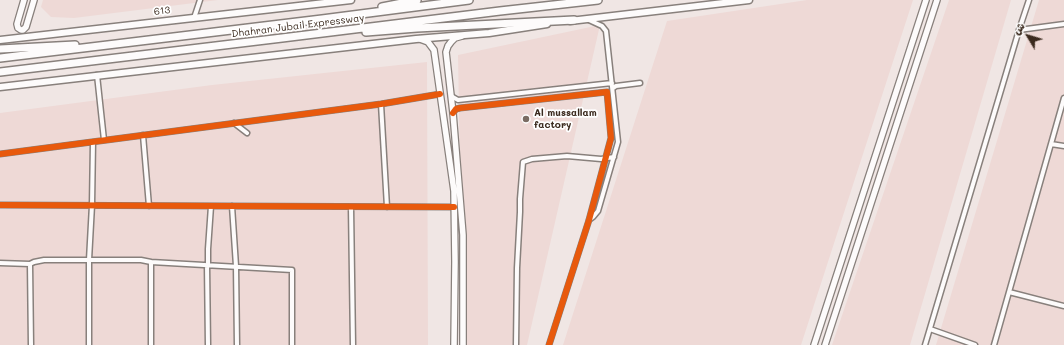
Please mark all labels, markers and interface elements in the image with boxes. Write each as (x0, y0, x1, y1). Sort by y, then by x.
street label: 613 (153, 4, 171, 18)
street label: Dhahran Jubail Expressway (231, 12, 365, 40)
north arrow (1008, 16, 1048, 56)
text: ش (1009, 19, 1028, 38)
place label: Al mussallam factory (534, 107, 597, 130)
marker: Al mussallam factory (521, 114, 531, 124)

